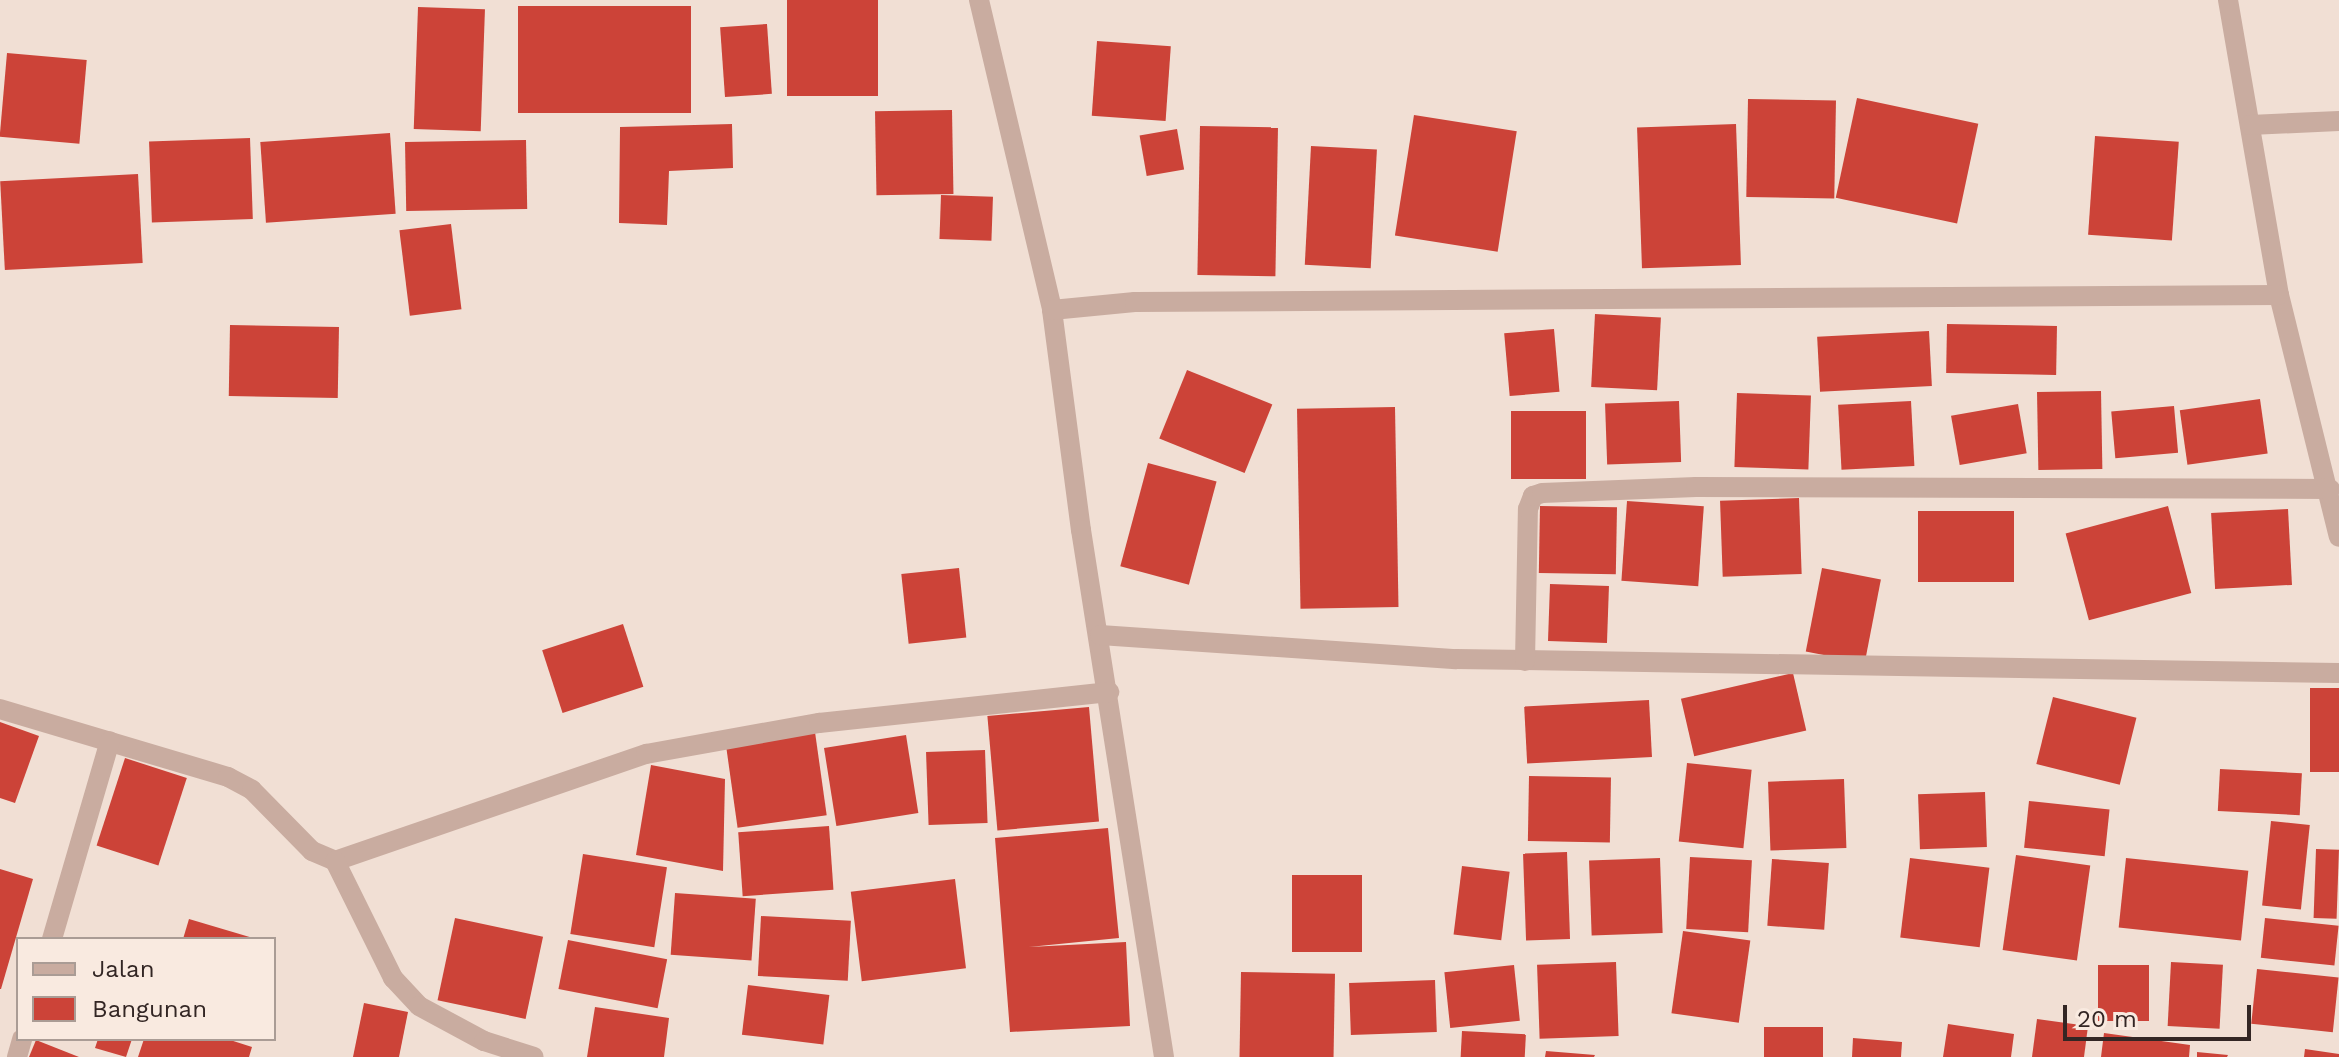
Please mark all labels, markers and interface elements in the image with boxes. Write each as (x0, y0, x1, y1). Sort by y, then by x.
legend (16, 937, 276, 1041)
text: Jalan (92, 955, 155, 983)
scale bar (2067, 989, 2255, 1039)
text: Bangunan (92, 995, 207, 1023)
text: 20 m (2077, 1005, 2137, 1033)

